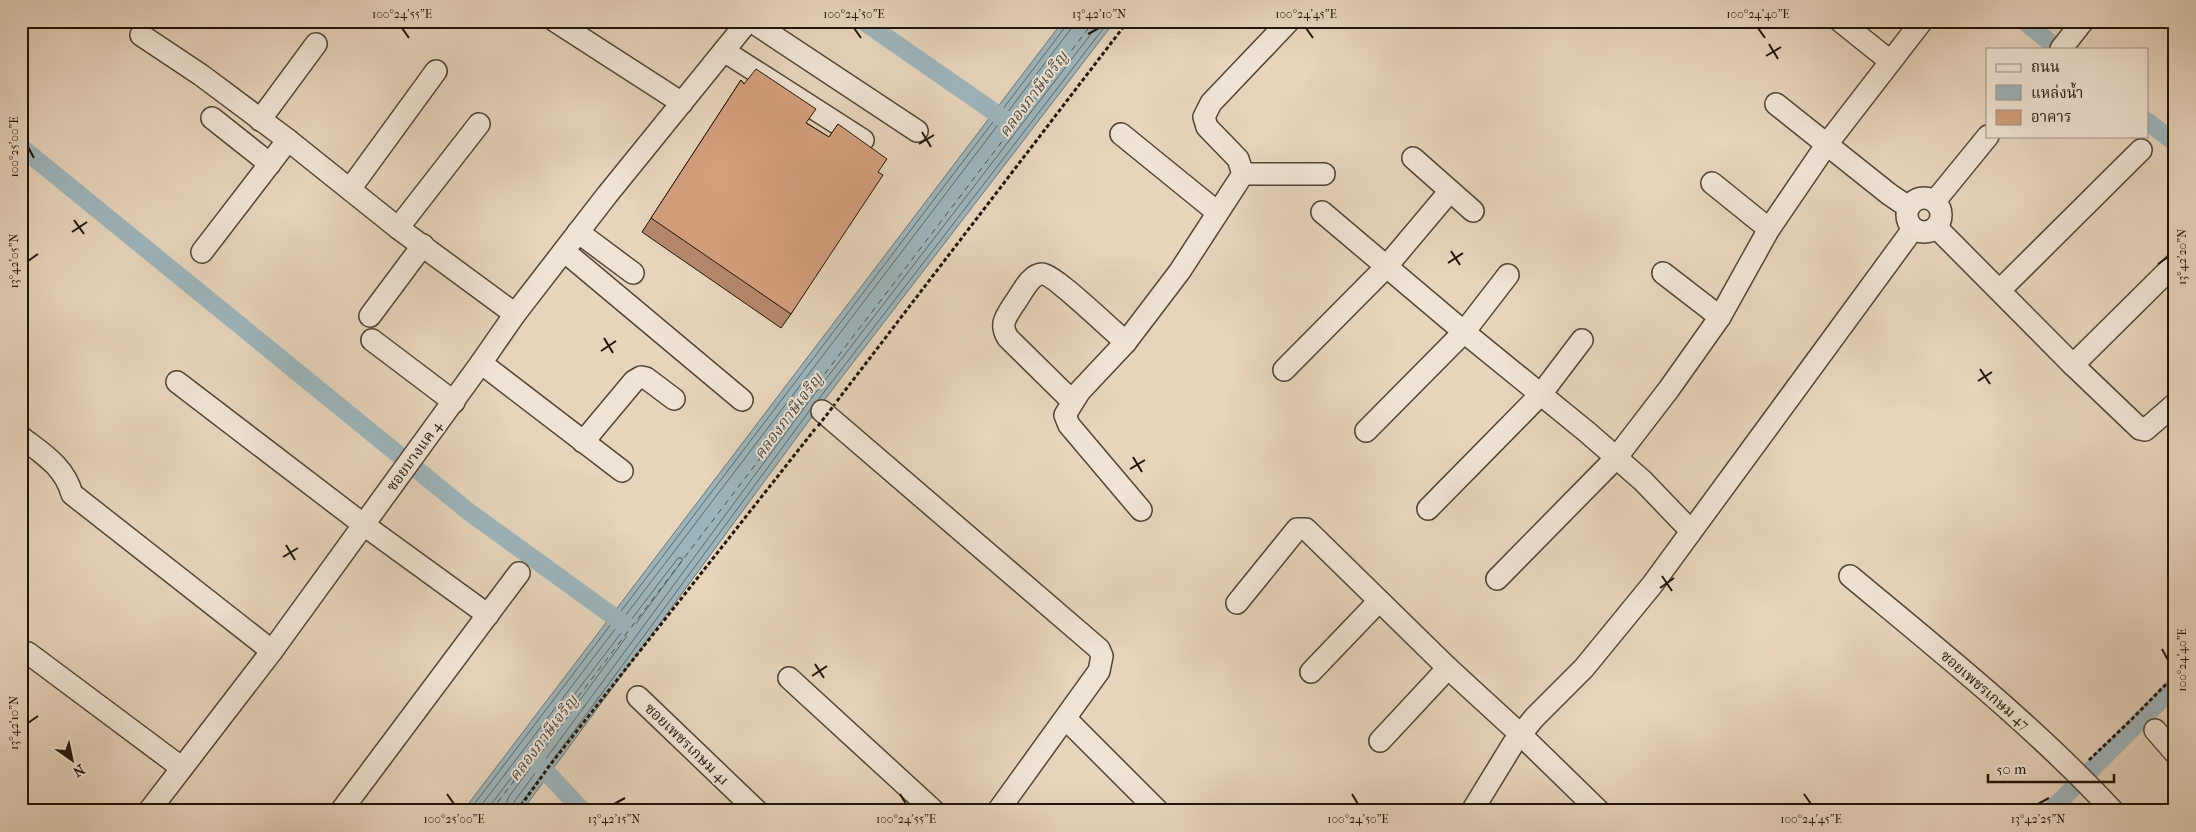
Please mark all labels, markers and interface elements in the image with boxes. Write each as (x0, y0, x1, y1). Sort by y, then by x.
text: 100°24'55"E (372, 7, 432, 21)
text: 100°24'50"E (823, 7, 885, 21)
text: 13°42'10"N (1072, 7, 1126, 21)
text: 100°24'45"E (1275, 7, 1337, 21)
text: 100°24'40"E (1726, 7, 1790, 21)
water label: คลองภาษีเจริญ (994, 46, 1072, 141)
legend (1986, 48, 2148, 138)
text: ถนน (2031, 58, 2060, 76)
text: แหล่งน้ำ (2031, 82, 2083, 102)
text: อาคาร (2031, 108, 2071, 126)
text: 100°25'00"E (7, 117, 21, 178)
text: 13°42'20"N (2175, 229, 2189, 285)
text: 13°42'05"N (7, 234, 21, 288)
water label: คลองภาษีเจริญ (749, 368, 827, 463)
street label: ซอยบางแค 4 (383, 416, 446, 495)
text: 100°24'40"E (2175, 628, 2189, 692)
street label: ซอยเพชรเกษม 47 (1937, 646, 2033, 734)
water label: คลองภาษีเจริญ (504, 690, 582, 785)
text: 13°42'10"N (7, 696, 21, 750)
street label: ซอยเพชรเกษม 41 (641, 699, 733, 789)
north arrow (48, 734, 98, 784)
scale bar (1988, 752, 2115, 784)
text: N (69, 760, 88, 781)
text: 50 m (1996, 760, 2027, 778)
text: 100°25'00"E (424, 812, 485, 826)
text: 13°42'15"N (588, 812, 640, 826)
text: 100°24'55"E (876, 812, 936, 826)
text: 100°24'50"E (1327, 812, 1389, 826)
text: 100°24'45"E (1780, 812, 1842, 826)
text: 13°42'25"N (2011, 812, 2065, 826)

